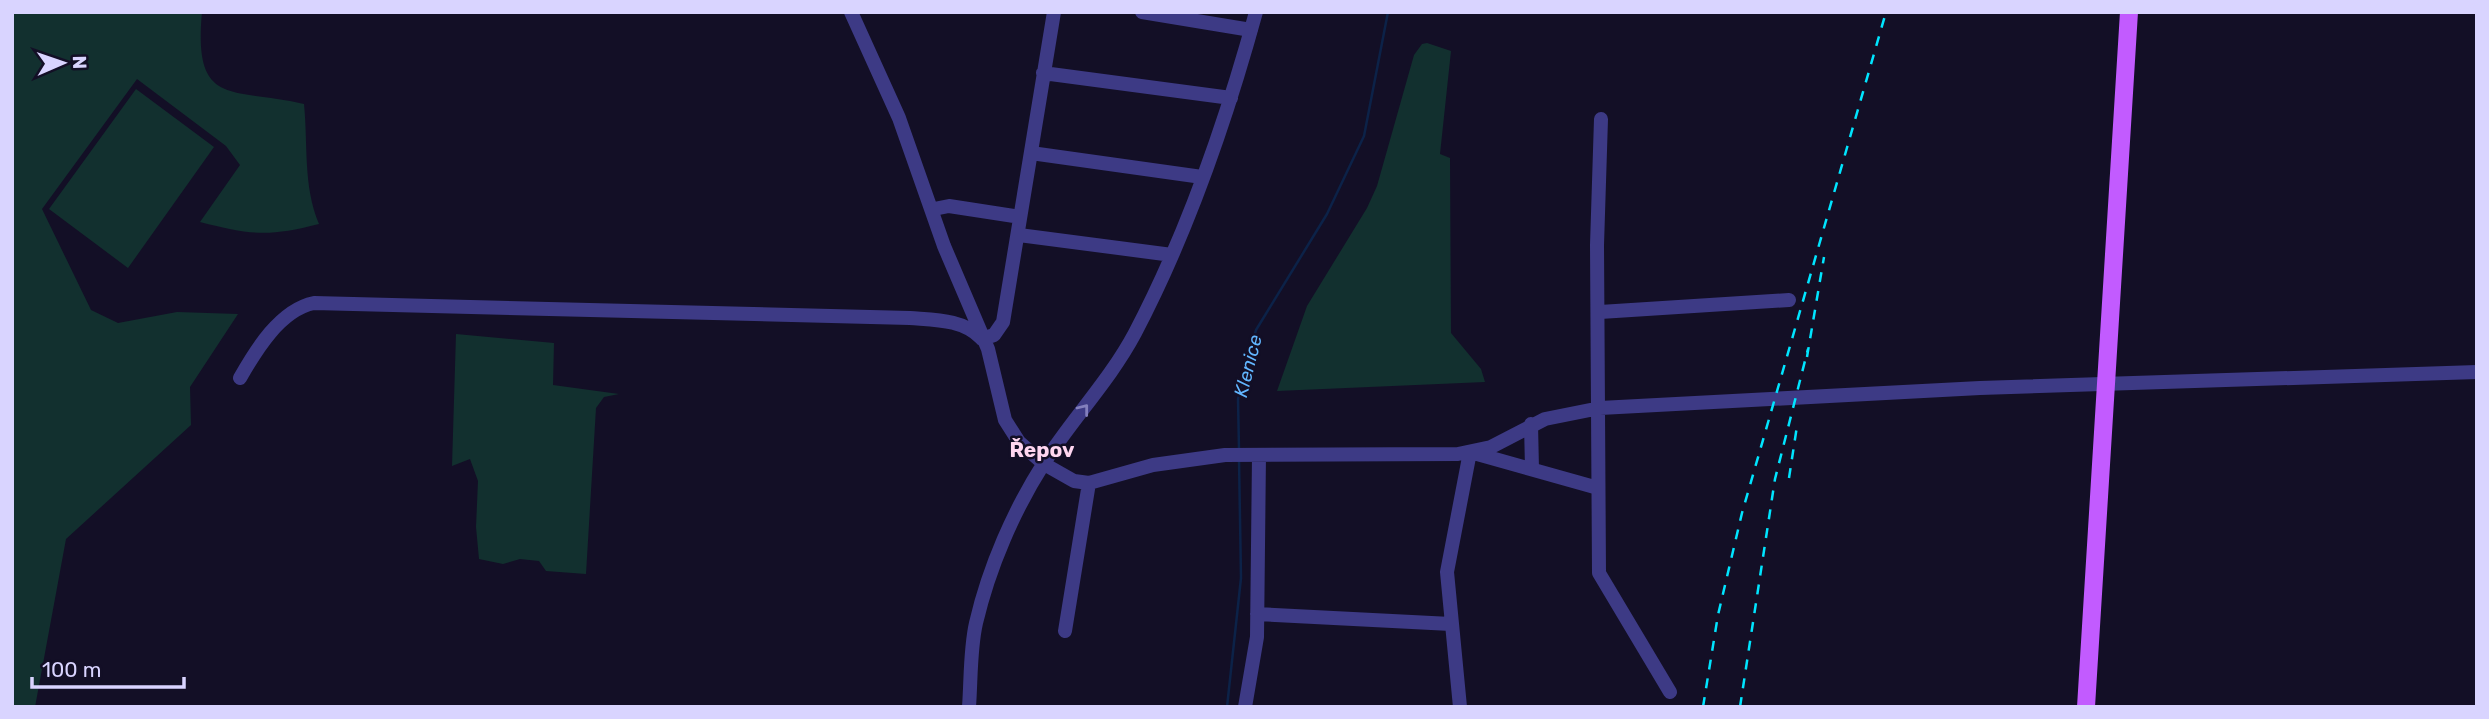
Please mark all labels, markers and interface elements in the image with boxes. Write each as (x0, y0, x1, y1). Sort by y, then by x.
north arrow (28, 28, 98, 98)
text: N (68, 55, 91, 70)
water label: Klenice (1229, 332, 1267, 400)
one-way arrow (1075, 404, 1088, 417)
district label: Řepov (1009, 437, 1075, 462)
scale bar (32, 646, 184, 690)
text: 100 m (42, 657, 101, 682)

